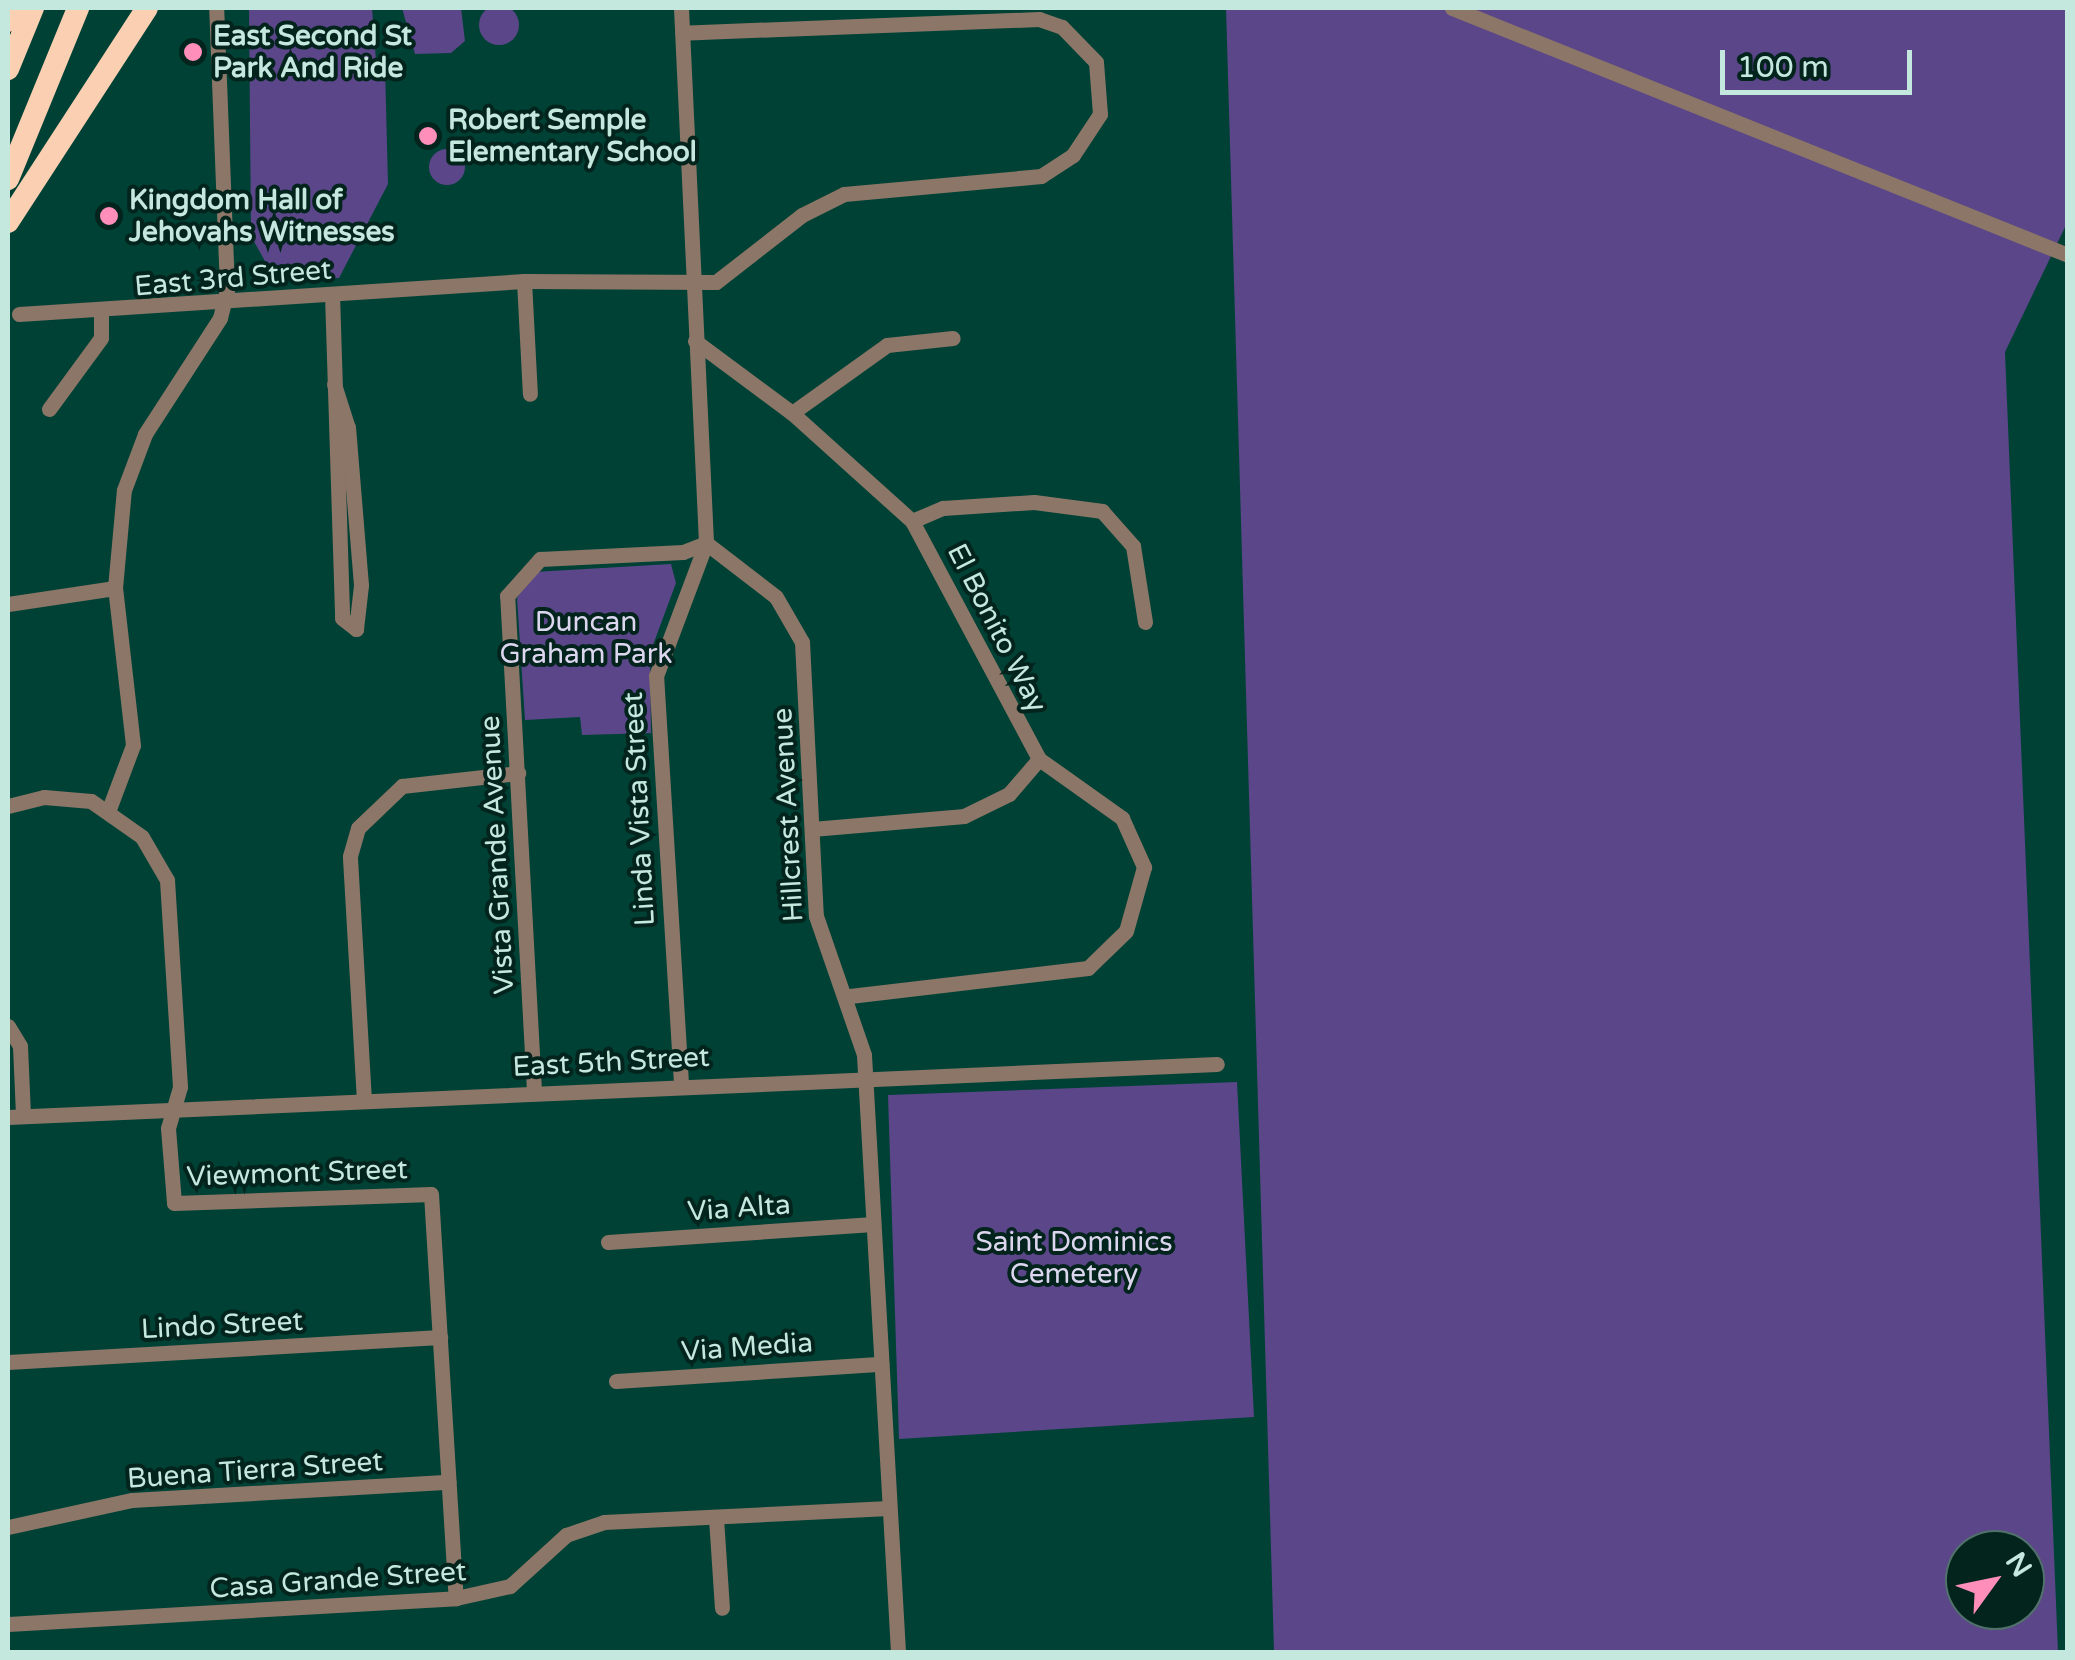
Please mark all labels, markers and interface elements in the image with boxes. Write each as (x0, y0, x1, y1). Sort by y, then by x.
place label: East Second St Park And Ride (213, 19, 412, 85)
scale bar (1725, 30, 1918, 92)
marker: East Second St Park And Ride (182, 41, 204, 63)
text: 100 m (1737, 49, 1829, 86)
place label: Robert Semple Elementary School (448, 103, 697, 169)
marker: Robert Semple Elementary School (417, 125, 439, 147)
place label: Kingdom Hall of Jehovahs Witnesses (129, 183, 395, 249)
marker: Kingdom Hall of Jehovahs Witnesses (98, 205, 120, 227)
street label: East 3rd Street (133, 253, 333, 303)
street label: El Bonito Way (940, 538, 1054, 718)
park label: Duncan Graham Park (499, 605, 673, 671)
street label: Linda Vista Street (616, 691, 662, 927)
street label: Hillcrest Avenue (766, 707, 810, 923)
street label: Vista Grande Avenue (473, 715, 521, 995)
street label: East 5th Street (512, 1040, 710, 1084)
street label: Viewmont Street (186, 1152, 408, 1194)
street label: Via Alta (686, 1188, 792, 1228)
park label: Saint Dominics Cemetery (975, 1225, 1173, 1291)
street label: Lindo Street (140, 1304, 304, 1346)
street label: Via Media (680, 1326, 814, 1368)
street label: Buena Tierra Street (126, 1444, 384, 1496)
north arrow (1945, 1530, 2045, 1630)
text: N (1998, 1546, 2039, 1583)
street label: Casa Grande Street (209, 1554, 467, 1606)

